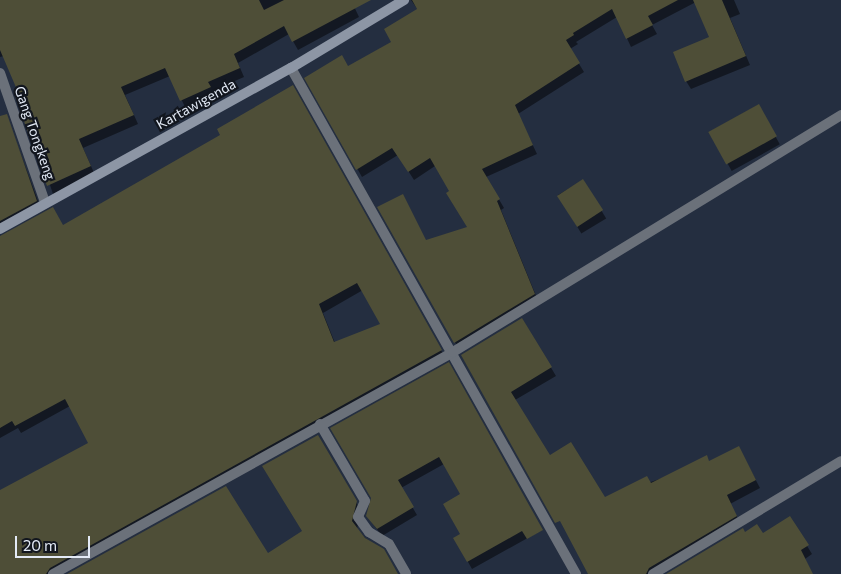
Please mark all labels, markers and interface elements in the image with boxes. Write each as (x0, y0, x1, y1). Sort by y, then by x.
street label: Kartawigenda (153, 75, 239, 133)
street label: Gang Tongkeng (11, 84, 59, 182)
scale bar (18, 526, 92, 558)
text: 20 m (23, 536, 57, 554)

